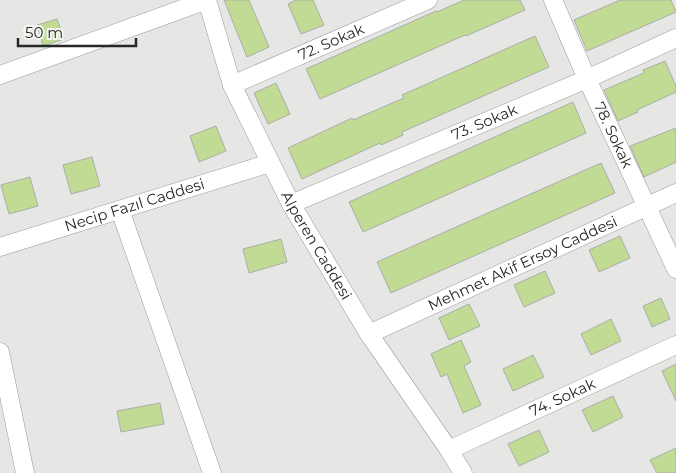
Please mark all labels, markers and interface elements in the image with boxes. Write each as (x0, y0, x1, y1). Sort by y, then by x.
scale bar (18, 15, 135, 47)
street label: 72. Sokak (295, 19, 367, 64)
text: 50 m (25, 23, 63, 42)
street label: 78. Sokak (590, 99, 637, 171)
street label: 73. Sokak (449, 100, 520, 144)
street label: Necip Fazıl Caddesi (62, 174, 207, 235)
street label: Alperen Caddesi (277, 188, 356, 303)
street label: Mehmet Akif Ersoy Caddesi (425, 211, 620, 315)
street label: 74. Sokak (526, 374, 598, 420)

